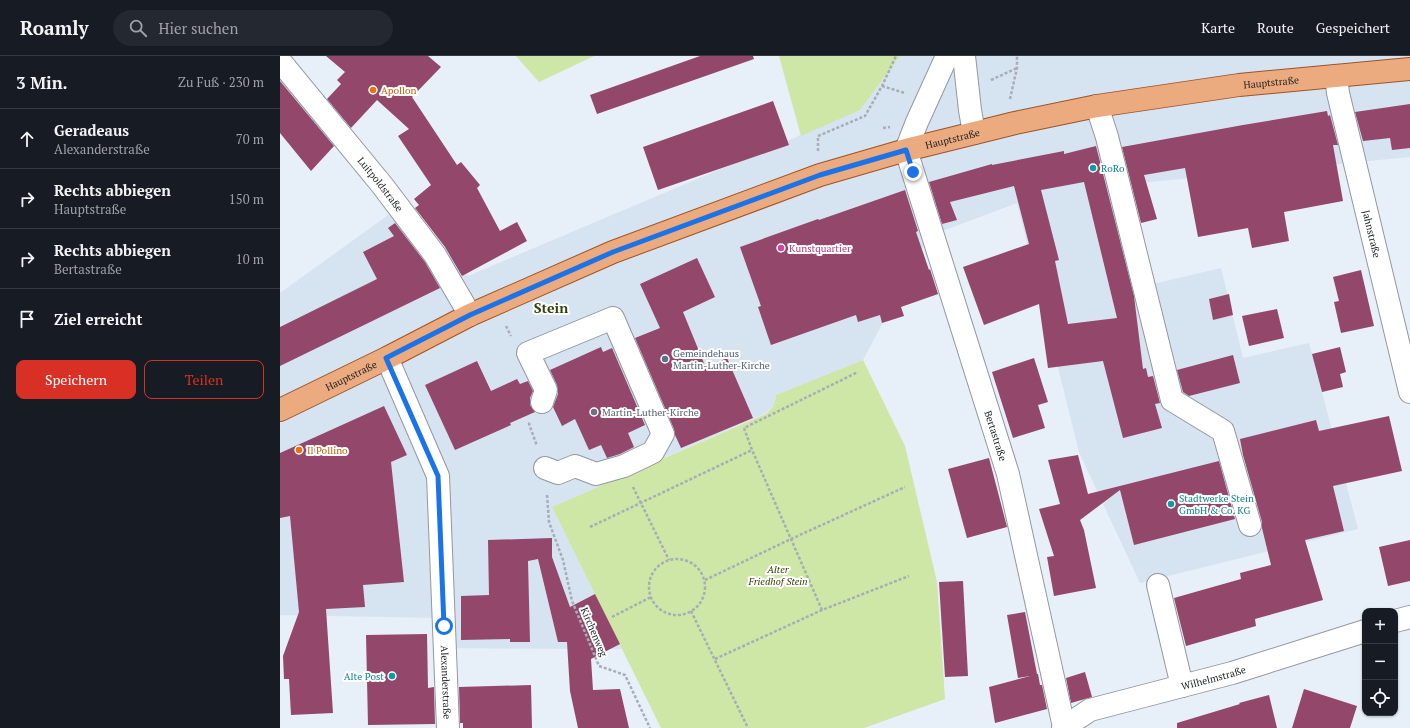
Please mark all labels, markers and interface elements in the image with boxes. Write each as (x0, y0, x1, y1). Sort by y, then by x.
search box (113, 10, 393, 46)
text: Roamly (20, 15, 89, 40)
icon: search (127, 17, 149, 39)
text: Hier suchen (159, 18, 238, 38)
text: Karte (1201, 18, 1235, 37)
text: Route (1257, 18, 1294, 37)
text: Gespeichert (1316, 18, 1390, 37)
text: 3 Min. (16, 71, 68, 94)
text: Zu Fuß · 230 m (178, 73, 264, 91)
street label: Hauptstraße (1243, 73, 1300, 91)
place label: Apollon (381, 84, 417, 97)
marker: Apollon (368, 85, 378, 95)
text: Geradeaus (54, 120, 129, 140)
street label: Hauptstraße (924, 125, 981, 152)
icon: ahead (16, 128, 38, 150)
text: 70 m (236, 130, 264, 148)
text: Alexanderstraße (54, 140, 150, 158)
street label: Luitpoldstraße (355, 154, 406, 214)
place label: RoRo (1101, 162, 1125, 175)
route end (904, 163, 922, 181)
marker: RoRo (1088, 163, 1098, 173)
text: Rechts abbiegen (54, 180, 171, 200)
icon: right (16, 188, 38, 210)
text: 150 m (229, 190, 264, 208)
text: Hauptstraße (54, 200, 126, 218)
street label: Jahnstraße (1360, 209, 1384, 259)
text: Rechts abbiegen (54, 240, 171, 260)
place label: Kunstquartier (789, 242, 851, 255)
marker: Kunstquartier (776, 243, 786, 253)
icon: right (16, 248, 38, 270)
text: 10 m (236, 250, 264, 268)
text: Bertastraße (54, 260, 122, 278)
district label: Stein (534, 298, 568, 317)
icon: arrive (16, 308, 38, 330)
text: Ziel erreicht (54, 309, 142, 329)
place label: Gemeindehaus Martin-Luther-Kirche (673, 347, 770, 372)
marker: Gemeindehaus Martin-Luther-Kirche (660, 354, 670, 364)
street label: Hauptstraße (323, 357, 379, 394)
button: Speichern (16, 360, 136, 399)
button: Teilen (144, 360, 264, 399)
place label: Martin-Luther-Kirche (602, 406, 699, 419)
marker: Martin-Luther-Kirche (589, 407, 599, 417)
street label: Bertastraße (982, 409, 1010, 462)
place label: Il Pollino (307, 444, 348, 457)
marker: Il Pollino (294, 445, 304, 455)
place label: Stadtwerke Stein GmbH & Co. KG (1179, 492, 1254, 517)
marker: Stadtwerke Stein GmbH & Co. KG (1166, 499, 1176, 509)
park label: Alter Friedhof Stein (747, 563, 808, 588)
street label: Kirchenweg (578, 605, 610, 659)
map controls (1362, 608, 1398, 716)
button: + (1362, 608, 1398, 644)
route start (435, 617, 453, 635)
button: − (1362, 644, 1398, 680)
street label: Alexanderstraße (438, 645, 454, 719)
street label: Wilhelmstraße (1180, 663, 1247, 692)
place label: Alte Post (344, 670, 384, 683)
marker: Alte Post (387, 671, 397, 681)
button: locate (1362, 680, 1398, 716)

